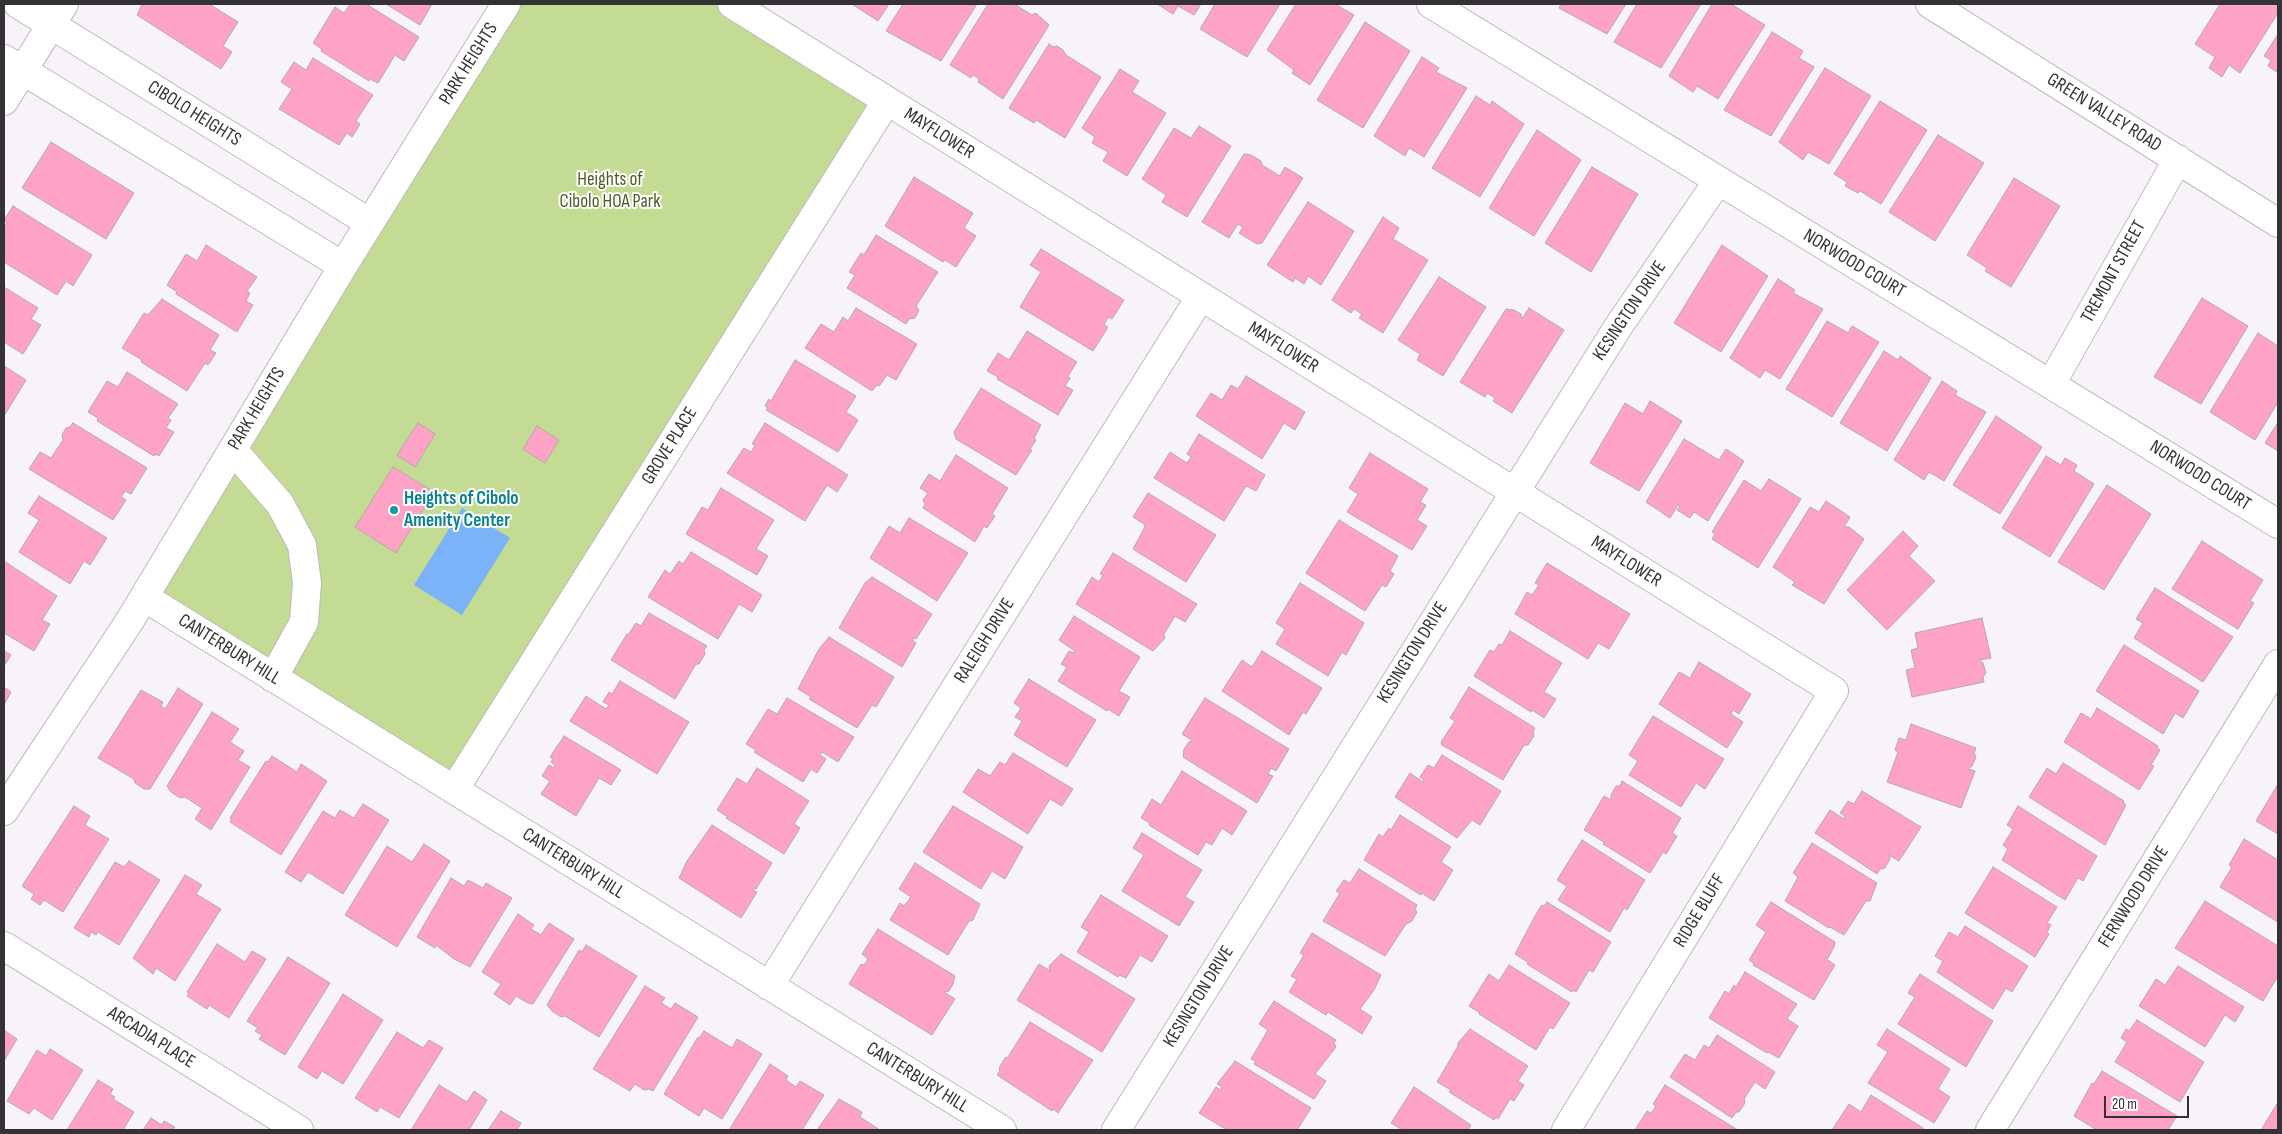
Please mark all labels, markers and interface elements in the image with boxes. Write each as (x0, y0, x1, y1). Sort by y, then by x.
street label: PARK HEIGHTS (435, 19, 503, 109)
street label: GREEN VALLEY ROAD (2042, 69, 2166, 157)
street label: CIBOLO HEIGHTS (143, 76, 245, 152)
street label: MAYFLOWER (899, 103, 979, 165)
park label: Heights of Cibolo HOA Park (560, 169, 660, 213)
street label: TREMONT STREET (2077, 217, 2151, 327)
street label: NORWOOD COURT (1799, 225, 1909, 303)
street label: KESINGTON DRIVE (1588, 257, 1672, 365)
street label: MAYFLOWER (1243, 317, 1323, 379)
street label: PARK HEIGHTS (223, 364, 291, 454)
street label: GROVE PLACE (637, 403, 703, 489)
street label: NORWOOD COURT (2145, 436, 2255, 516)
place label: Heights of Cibolo Amenity Center (404, 488, 519, 532)
marker: Heights of Cibolo Amenity Center (388, 504, 400, 516)
street label: MAYFLOWER (1586, 531, 1666, 593)
street label: RALEIGH DRIVE (950, 594, 1020, 688)
street label: KESINGTON DRIVE (1373, 598, 1453, 708)
street label: CANTERBURY HILL (174, 610, 284, 690)
street label: CANTERBURY HILL (518, 824, 628, 904)
street label: FERNWOOD DRIVE (2094, 842, 2174, 952)
street label: RIDGE BLUFF (1669, 870, 1731, 952)
street label: KESINGTON DRIVE (1159, 942, 1239, 1052)
street label: ARCADIA PLACE (103, 1002, 199, 1074)
street label: CANTERBURY HILL (862, 1038, 972, 1118)
scale bar (2107, 1086, 2192, 1118)
text: 20 m (2112, 1095, 2137, 1114)

